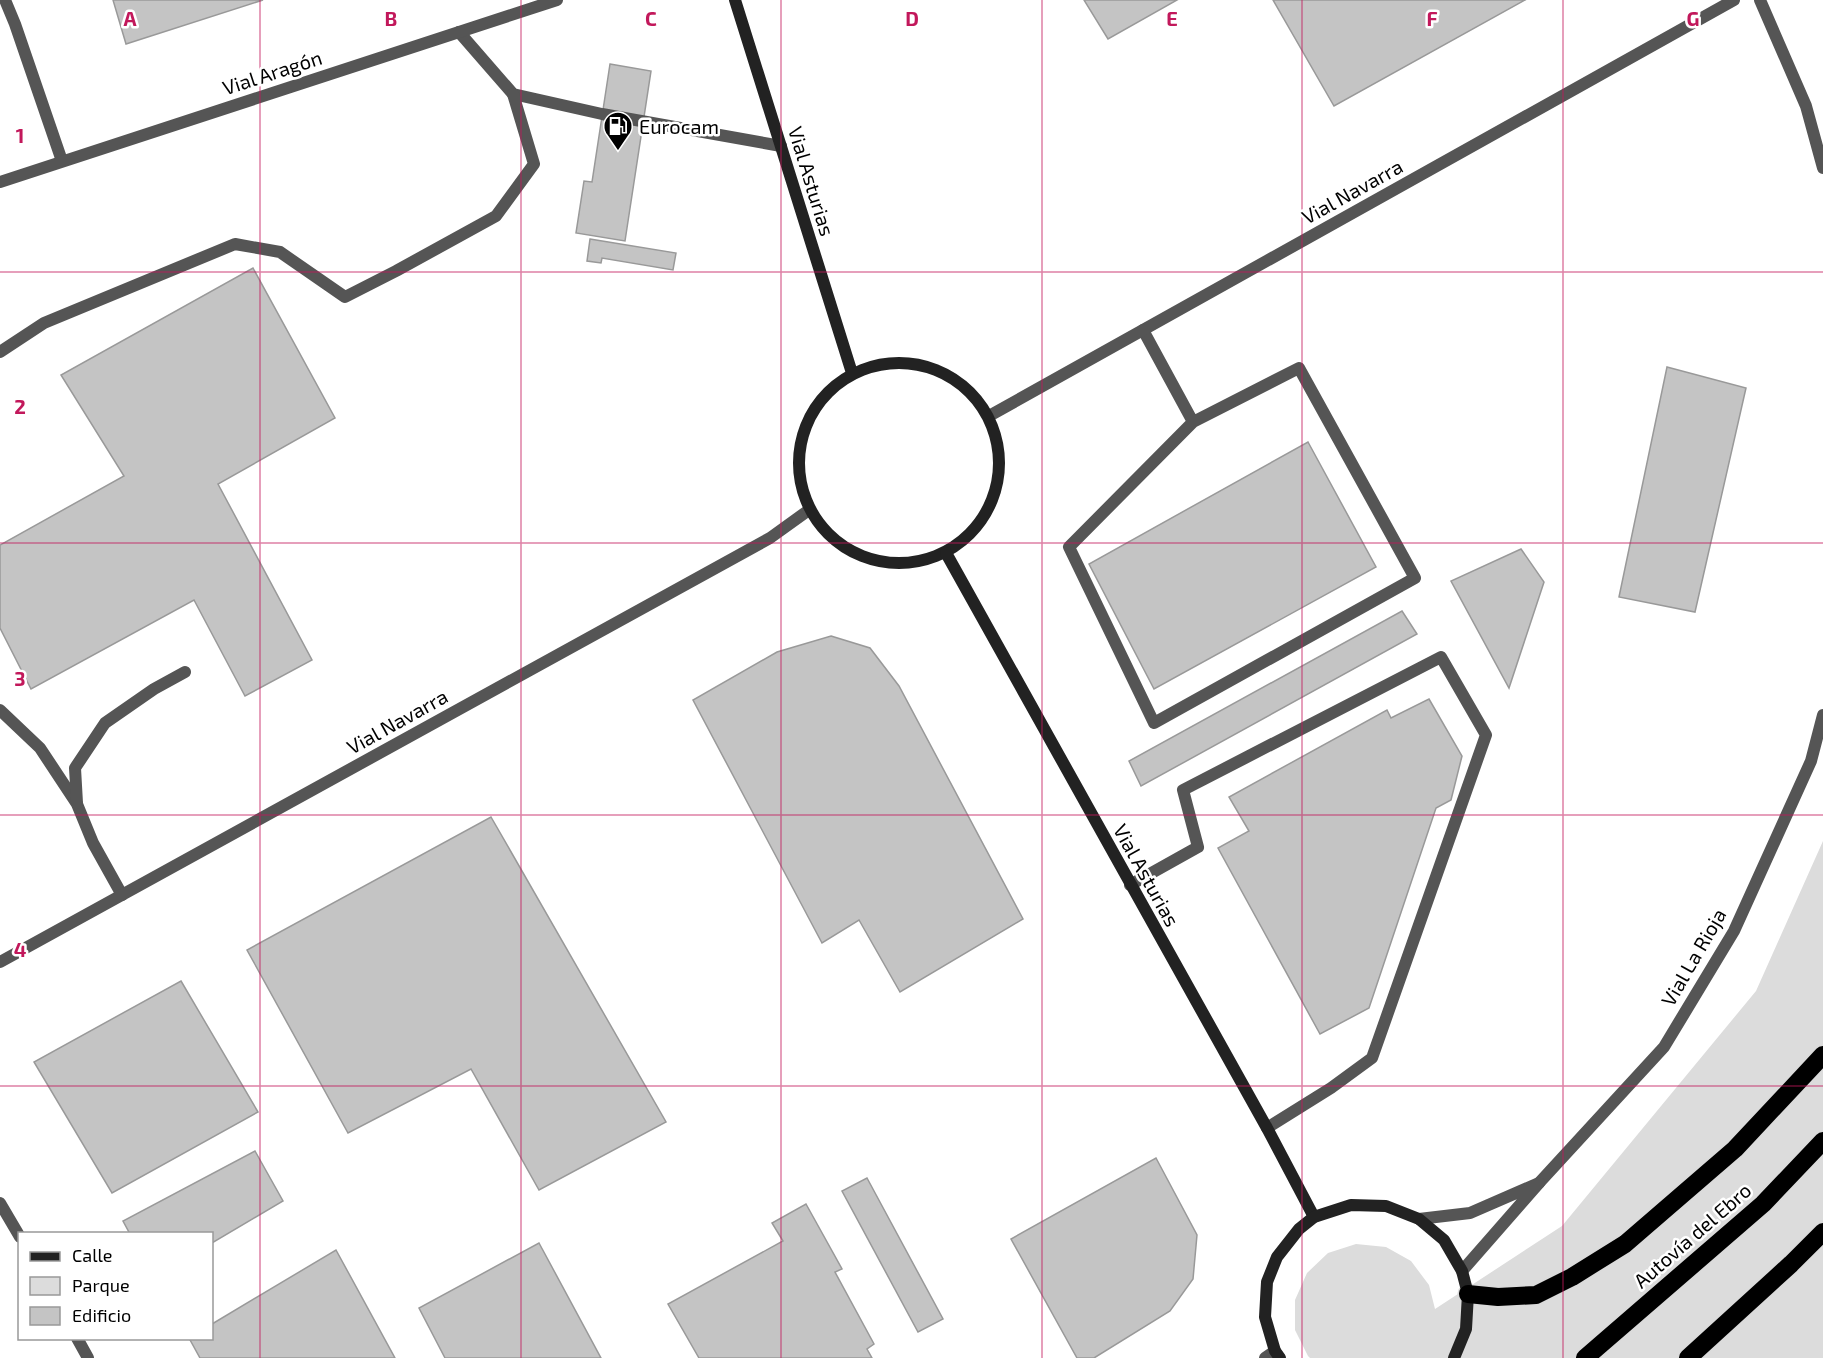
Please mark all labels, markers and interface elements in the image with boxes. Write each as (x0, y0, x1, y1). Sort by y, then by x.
text: A (123, 6, 137, 30)
text: B (385, 6, 397, 30)
text: C (645, 6, 657, 30)
text: D (905, 6, 919, 30)
text: E (1166, 6, 1178, 30)
text: F (1426, 6, 1438, 30)
text: G (1687, 6, 1699, 30)
street label: Vial Aragón (219, 45, 325, 99)
fuel station icon: Eurocam (602, 110, 634, 152)
place label: Eurocam (639, 114, 719, 138)
text: 1 (16, 123, 24, 147)
street label: Vial Asturias (784, 123, 840, 239)
street label: Vial Navarra (1297, 153, 1407, 229)
text: 2 (14, 394, 26, 418)
text: 3 (14, 666, 26, 690)
street label: Vial Navarra (342, 683, 452, 759)
street label: Vial Asturias (1109, 820, 1185, 930)
street label: Vial La Rioja (1656, 904, 1730, 1010)
text: 4 (14, 937, 27, 961)
street label: Autovía del Ebro (1628, 1178, 1756, 1292)
legend (18, 1232, 213, 1340)
text: Calle (72, 1244, 113, 1266)
text: Parque (72, 1274, 130, 1296)
text: Edificio (72, 1304, 131, 1326)

